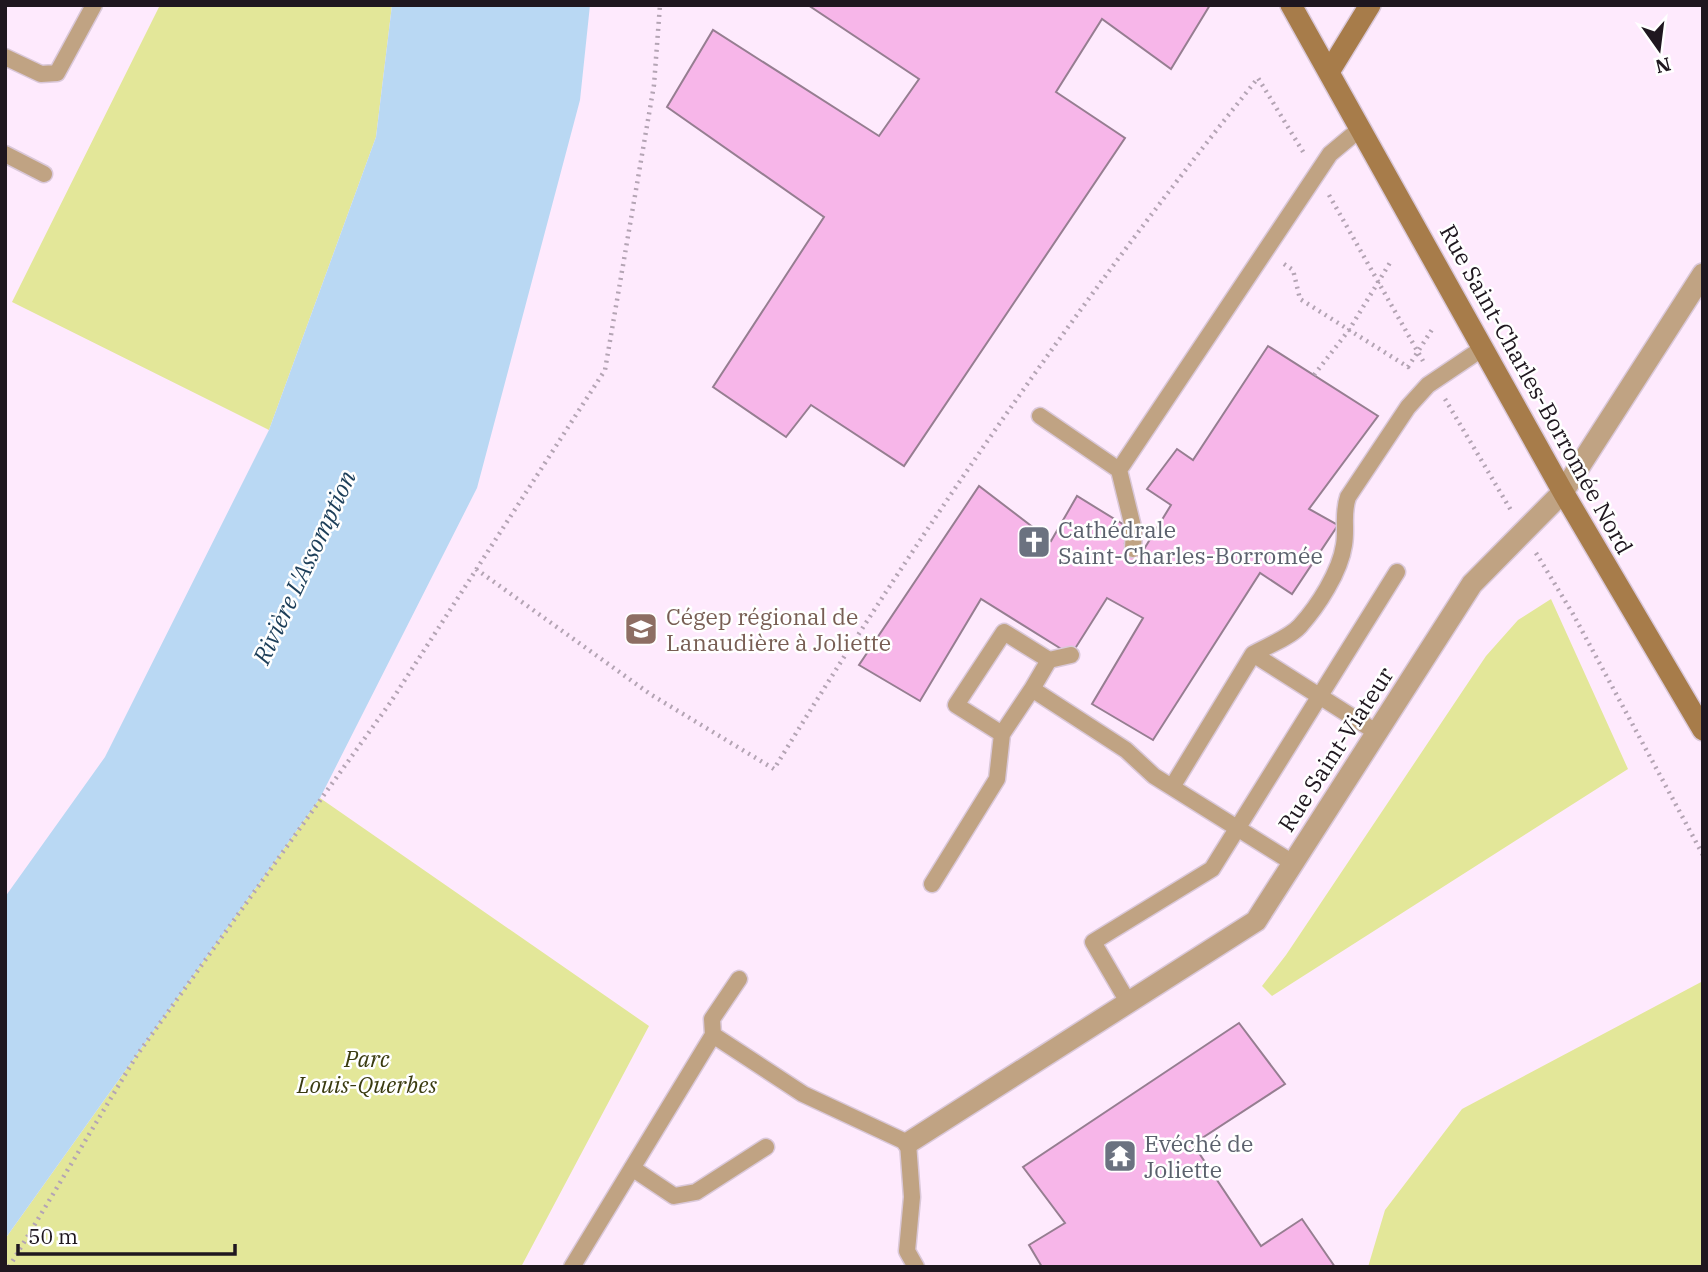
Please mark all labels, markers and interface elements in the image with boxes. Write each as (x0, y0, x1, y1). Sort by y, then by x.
north arrow (1624, 14, 1694, 84)
text: N (1653, 52, 1673, 79)
street label: Rue Saint-Charles-Borromée Nord (1434, 219, 1640, 559)
water label: Rivière L'Assomption (245, 465, 363, 670)
place label: Cathédrale Saint-Charles-Borromée (1058, 514, 1323, 570)
church icon: Cathédrale Saint-Charles-Borromée (1015, 523, 1053, 561)
place label: Cégep régional de Lanaudière à Joliette (666, 601, 891, 657)
school or university icon: Cégep régional de Lanaudière à Joliette (622, 610, 660, 648)
street label: Rue Saint-Viateur (1271, 661, 1399, 837)
park label: Parc Louis-Querbes (296, 1043, 437, 1099)
place label: Evéché de Joliette (1144, 1128, 1253, 1184)
temple icon: Evéché de Joliette (1101, 1137, 1139, 1175)
scale bar (18, 1212, 234, 1256)
text: 50 m (28, 1222, 78, 1250)

